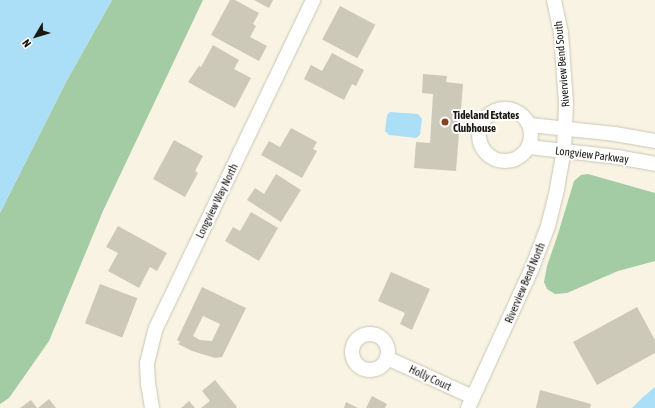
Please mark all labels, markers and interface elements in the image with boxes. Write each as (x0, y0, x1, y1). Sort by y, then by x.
north arrow (16, 16, 56, 56)
street label: Riverview Bend South (552, 20, 572, 108)
text: N (20, 37, 33, 50)
place label: Tideland Estates Clubhouse (453, 109, 519, 135)
marker: Tideland Estates Clubhouse (440, 117, 450, 127)
street label: Longview Parkway (554, 144, 630, 166)
street label: Longview Way North (193, 161, 241, 241)
street label: Riverview Bend North (502, 241, 548, 325)
street label: Holly Court (407, 362, 453, 394)

